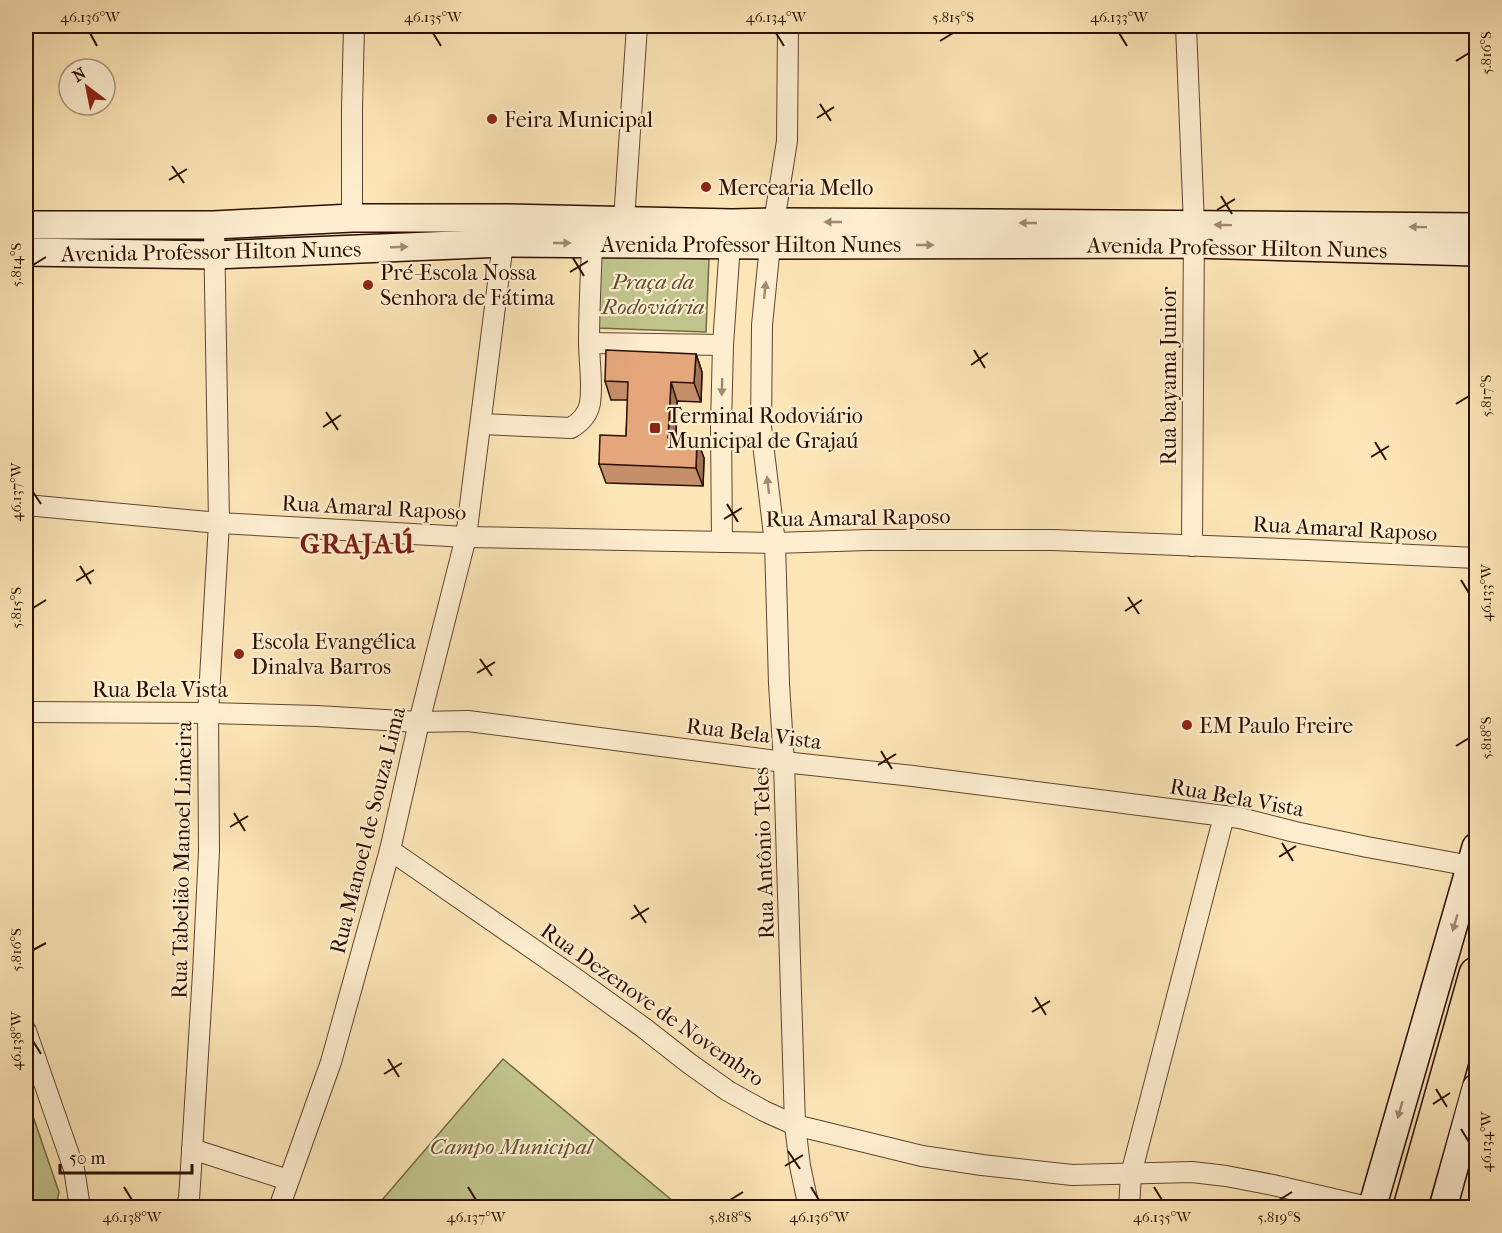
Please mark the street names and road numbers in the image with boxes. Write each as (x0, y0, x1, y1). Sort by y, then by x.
street label: Avenida Professor Hilton Nunes (600, 232, 901, 258)
street label: Avenida Professor Hilton Nunes (1086, 232, 1387, 264)
street label: Avenida Professor Hilton Nunes (60, 236, 361, 268)
street label: Rua bayama Junior (1156, 286, 1182, 465)
street label: Rua Amaral Raposo (281, 490, 467, 526)
street label: Rua Amaral Raposo (765, 503, 951, 533)
street label: Rua Amaral Raposo (1252, 511, 1438, 547)
street label: Rua Bela Vista (92, 677, 229, 703)
street label: Rua Manoel de Souza Lima (325, 703, 411, 957)
street label: Rua Bela Vista (685, 713, 824, 755)
street label: Rua Tabelião Manoel Limeira (167, 720, 197, 999)
street label: Rua Antônio Teles (748, 766, 780, 940)
street label: Rua Bela Vista (1168, 773, 1307, 823)
street label: Rua Dezenove de Novembro (536, 918, 769, 1092)

